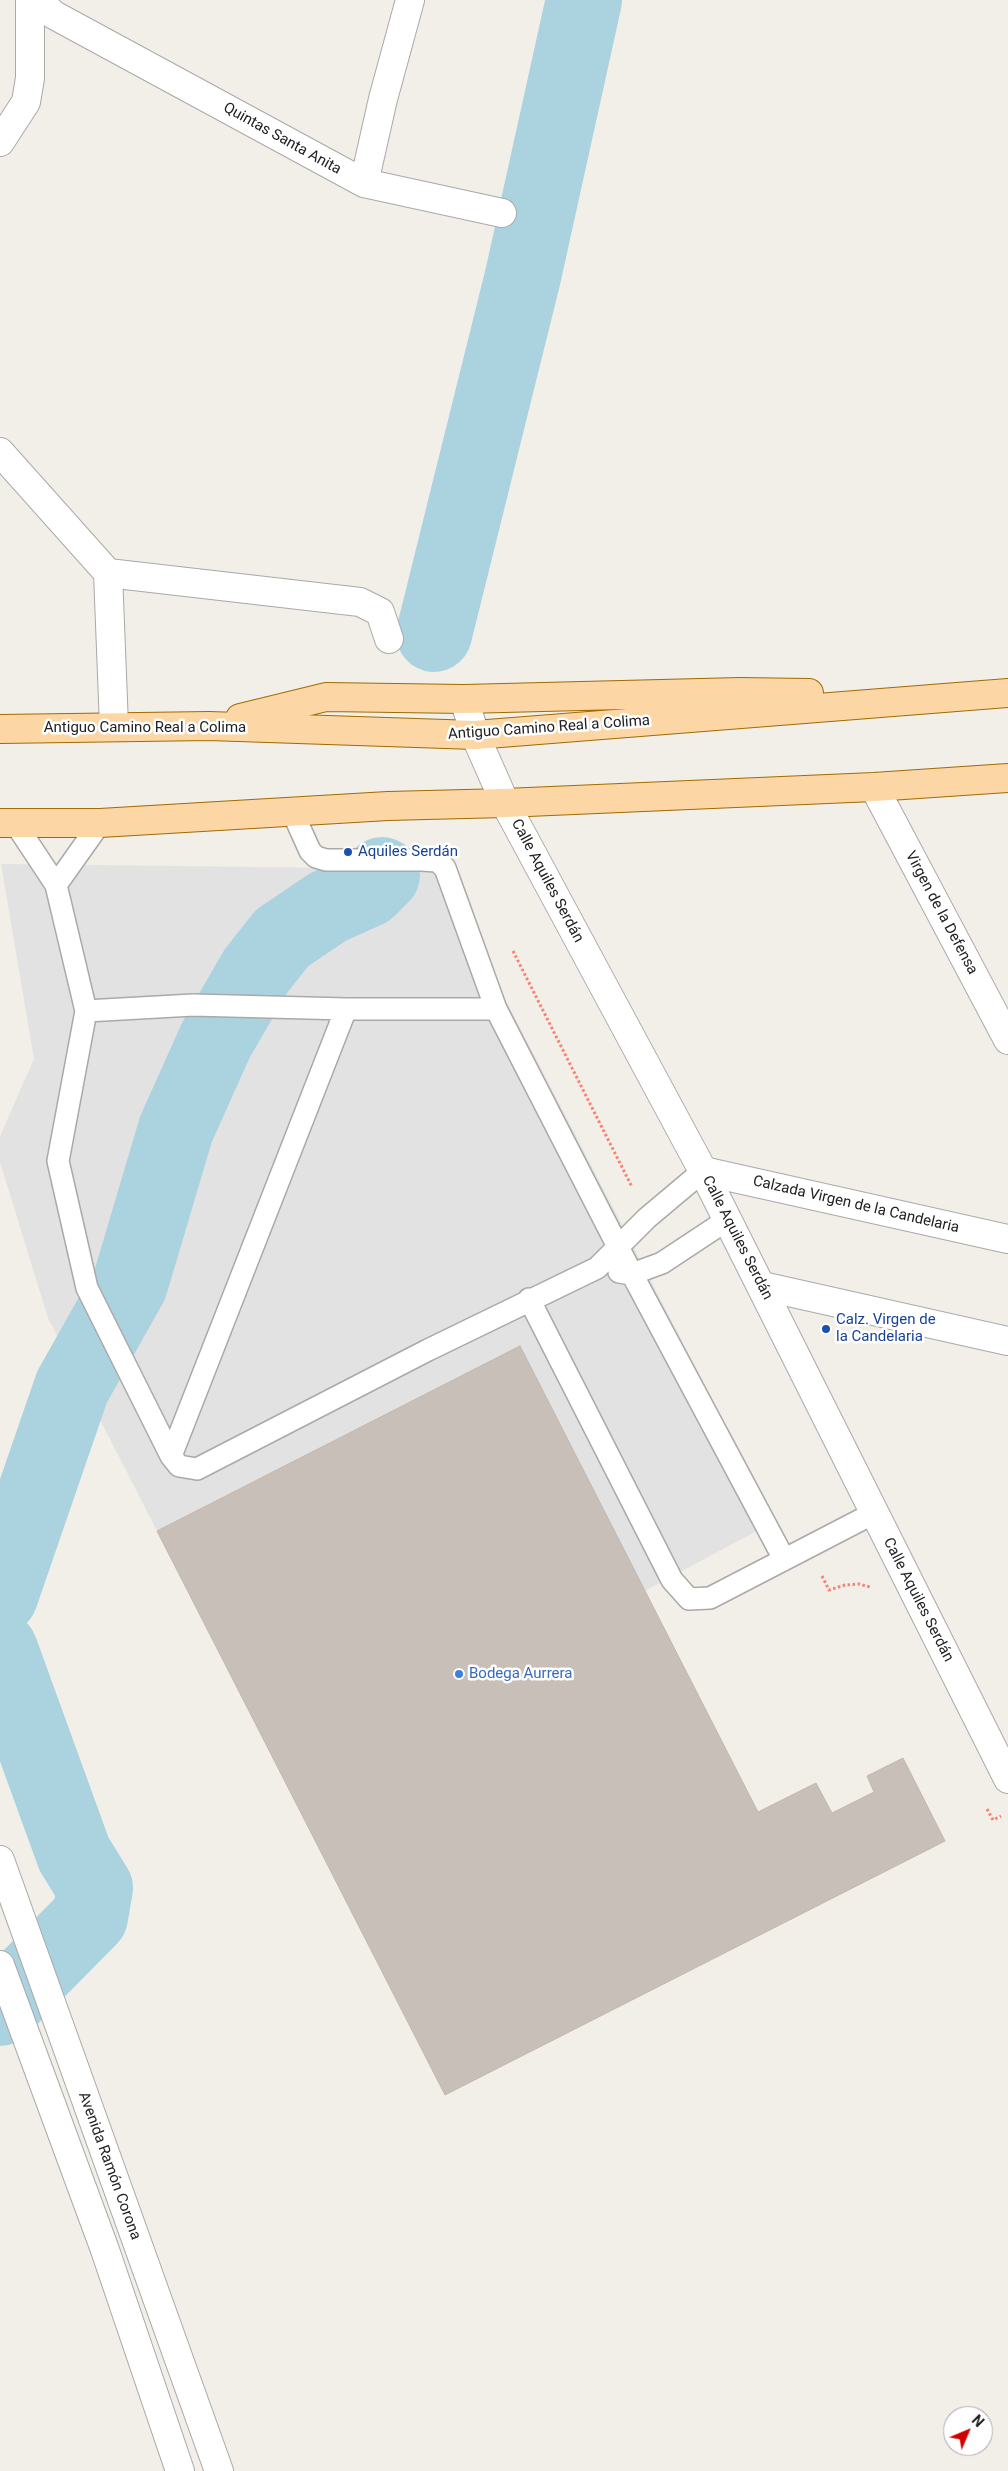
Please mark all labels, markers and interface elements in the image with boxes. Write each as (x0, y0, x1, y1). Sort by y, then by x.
street label: Quintas Santa Anita (220, 99, 344, 179)
street label: Antiguo Camino Real a Colima (447, 712, 651, 744)
street label: Antiguo Camino Real a Colima (44, 719, 246, 737)
street label: Calle Aquiles Serdán (507, 816, 587, 946)
place label: Aquiles Serdán (358, 843, 458, 861)
marker: Aquiles Serdán (342, 846, 354, 858)
street label: Virgen de la Defensa (901, 848, 981, 978)
street label: Calzada Virgen de la Candelaria (751, 1172, 961, 1238)
street label: Calle Aquiles Serdán (698, 1173, 776, 1303)
place label: Calz. Virgen de la Candelaria (836, 1311, 936, 1346)
marker: Calz. Virgen de la Candelaria (820, 1323, 832, 1335)
street label: Calle Aquiles Serdán (879, 1535, 957, 1665)
place label: Bodega Aurrera (469, 1665, 573, 1683)
marker: Bodega Aurrera (453, 1668, 465, 1680)
street label: Avenida Ramón Corona (74, 2090, 144, 2242)
north arrow (943, 2406, 993, 2456)
text: N (969, 2412, 987, 2430)

